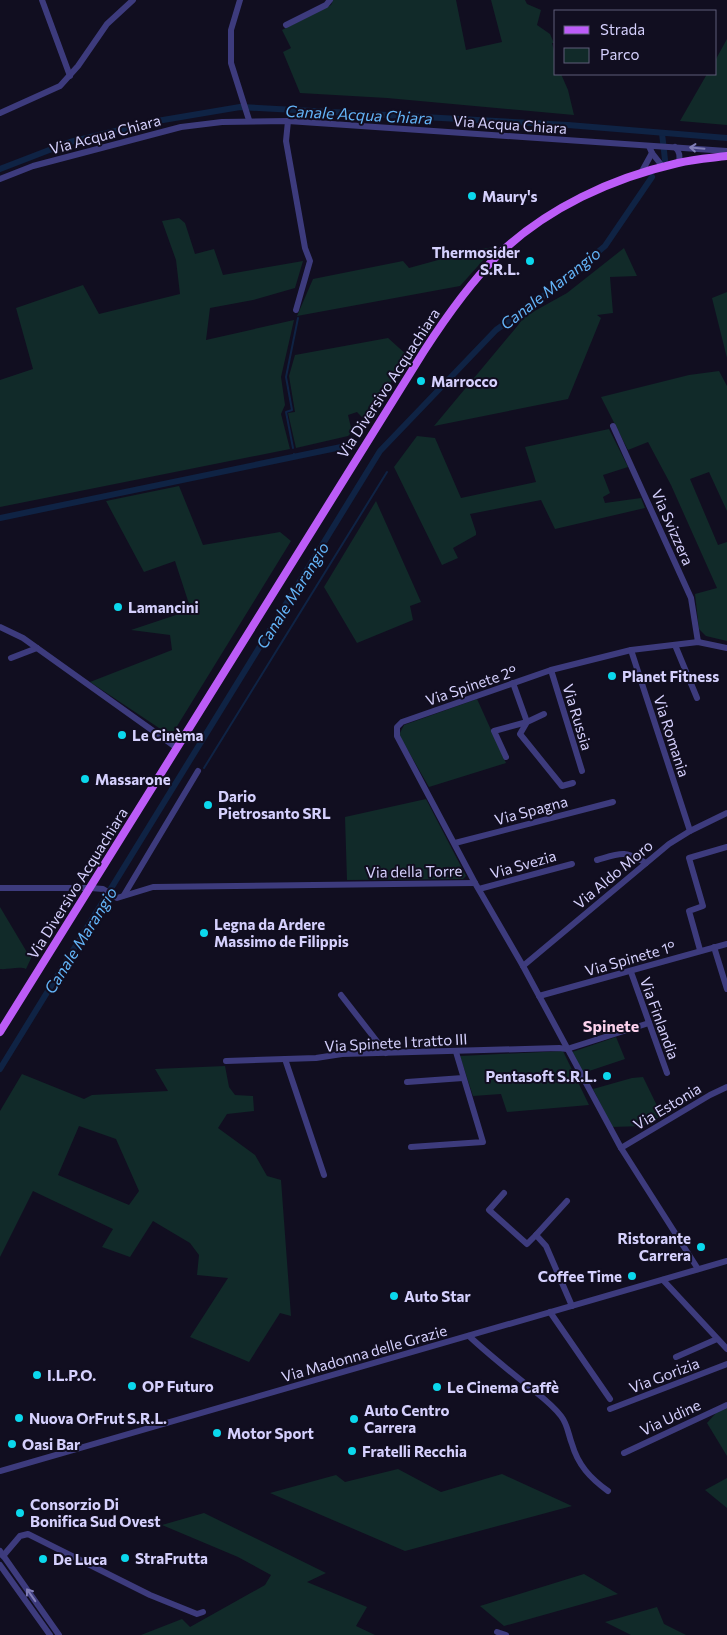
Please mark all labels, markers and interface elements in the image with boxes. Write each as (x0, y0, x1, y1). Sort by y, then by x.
legend (554, 10, 717, 75)
text: Strada (600, 20, 645, 38)
text: Parco (600, 45, 639, 63)
water label: Canale Acqua Chiara (285, 101, 433, 127)
street label: Via Acqua Chiara (47, 110, 163, 158)
street label: Via Acqua Chiara (452, 111, 568, 137)
one-way arrow (690, 143, 706, 153)
place label: Maury's (482, 187, 538, 205)
marker: Maury's (466, 190, 478, 202)
place label: Thermosider S.R.L. (432, 243, 520, 278)
water label: Canale Marangio (496, 243, 604, 333)
marker: Thermosider S.R.L. (524, 255, 536, 267)
street label: Via Diversivo Acquachiara (333, 305, 443, 461)
place label: Marrocco (431, 372, 498, 390)
marker: Marrocco (415, 375, 427, 387)
street label: Via Svizzera (648, 486, 698, 568)
water label: Canale Marangio (252, 538, 332, 652)
place label: Lamancini (128, 598, 199, 616)
marker: Lamancini (112, 601, 124, 613)
street label: Via Spinete 2° (423, 661, 519, 709)
place label: Planet Fitness (622, 667, 719, 685)
marker: Planet Fitness (606, 670, 618, 682)
street label: Via Russia (559, 682, 597, 752)
street label: Via Romania (650, 693, 694, 779)
place label: Le Cinèma (132, 726, 204, 744)
marker: Le Cinèma (116, 729, 128, 741)
place label: Massarone (95, 770, 171, 788)
marker: Massarone (79, 773, 91, 785)
place label: Dario Pietrosanto SRL (218, 787, 331, 822)
street label: Via Spagna (492, 792, 570, 828)
marker: Dario Pietrosanto SRL (202, 799, 214, 811)
street label: Via Diversivo Acquachiara (23, 804, 131, 962)
street label: Via Aldo Moro (570, 836, 656, 912)
street label: Via Svezia (488, 846, 558, 882)
street label: Via della Torre (365, 861, 463, 881)
water label: Canale Marangio (40, 883, 120, 997)
place label: Legna da Ardere Massimo de Filippis (214, 915, 349, 950)
marker: Legna da Ardere Massimo de Filippis (198, 927, 210, 939)
street label: Via Spinete 1° (583, 937, 677, 979)
street label: Via Finlandia (637, 974, 683, 1062)
district label: Spinete (583, 1016, 639, 1035)
street label: Via Spinete I tratto III (324, 1029, 468, 1055)
place label: Pentasoft S.R.L. (485, 1067, 597, 1085)
marker: Pentasoft S.R.L. (601, 1070, 613, 1082)
street label: Via Estonia (630, 1079, 704, 1133)
place label: Ristorante Carrera (618, 1229, 691, 1264)
marker: Ristorante Carrera (695, 1241, 707, 1253)
place label: Coffee Time (538, 1267, 622, 1285)
marker: Coffee Time (626, 1270, 638, 1282)
place label: Auto Star (404, 1287, 471, 1305)
marker: Auto Star (388, 1290, 400, 1302)
street label: Via Madonna delle Grazie (279, 1321, 449, 1385)
street label: Via Gorizia (626, 1353, 702, 1397)
place label: I.L.P.O. (47, 1366, 96, 1384)
marker: I.L.P.O. (31, 1369, 43, 1381)
place label: OP Futuro (142, 1377, 214, 1395)
place label: Le Cinema Caffè (447, 1378, 559, 1396)
marker: OP Futuro (126, 1380, 138, 1392)
marker: Le Cinema Caffè (431, 1381, 443, 1393)
street label: Via Udine (637, 1395, 703, 1439)
place label: Auto Centro Carrera (364, 1401, 449, 1436)
place label: Nuova OrFrut S.R.L. (29, 1409, 167, 1427)
marker: Nuova OrFrut S.R.L. (13, 1412, 25, 1424)
marker: Auto Centro Carrera (348, 1413, 360, 1425)
place label: Motor Sport (227, 1424, 314, 1442)
marker: Motor Sport (211, 1427, 223, 1439)
place label: Oasi Bar (22, 1435, 80, 1453)
marker: Oasi Bar (6, 1438, 18, 1450)
place label: Fratelli Recchia (362, 1442, 467, 1460)
marker: Fratelli Recchia (346, 1445, 358, 1457)
place label: Consorzio Di Bonifica Sud Ovest (30, 1495, 160, 1530)
marker: Consorzio Di Bonifica Sud Ovest (14, 1507, 26, 1519)
place label: StraFrutta (135, 1549, 208, 1567)
place label: De Luca (53, 1550, 107, 1568)
marker: StraFrutta (119, 1552, 131, 1564)
marker: De Luca (37, 1553, 49, 1565)
one-way arrow (26, 1588, 36, 1602)

